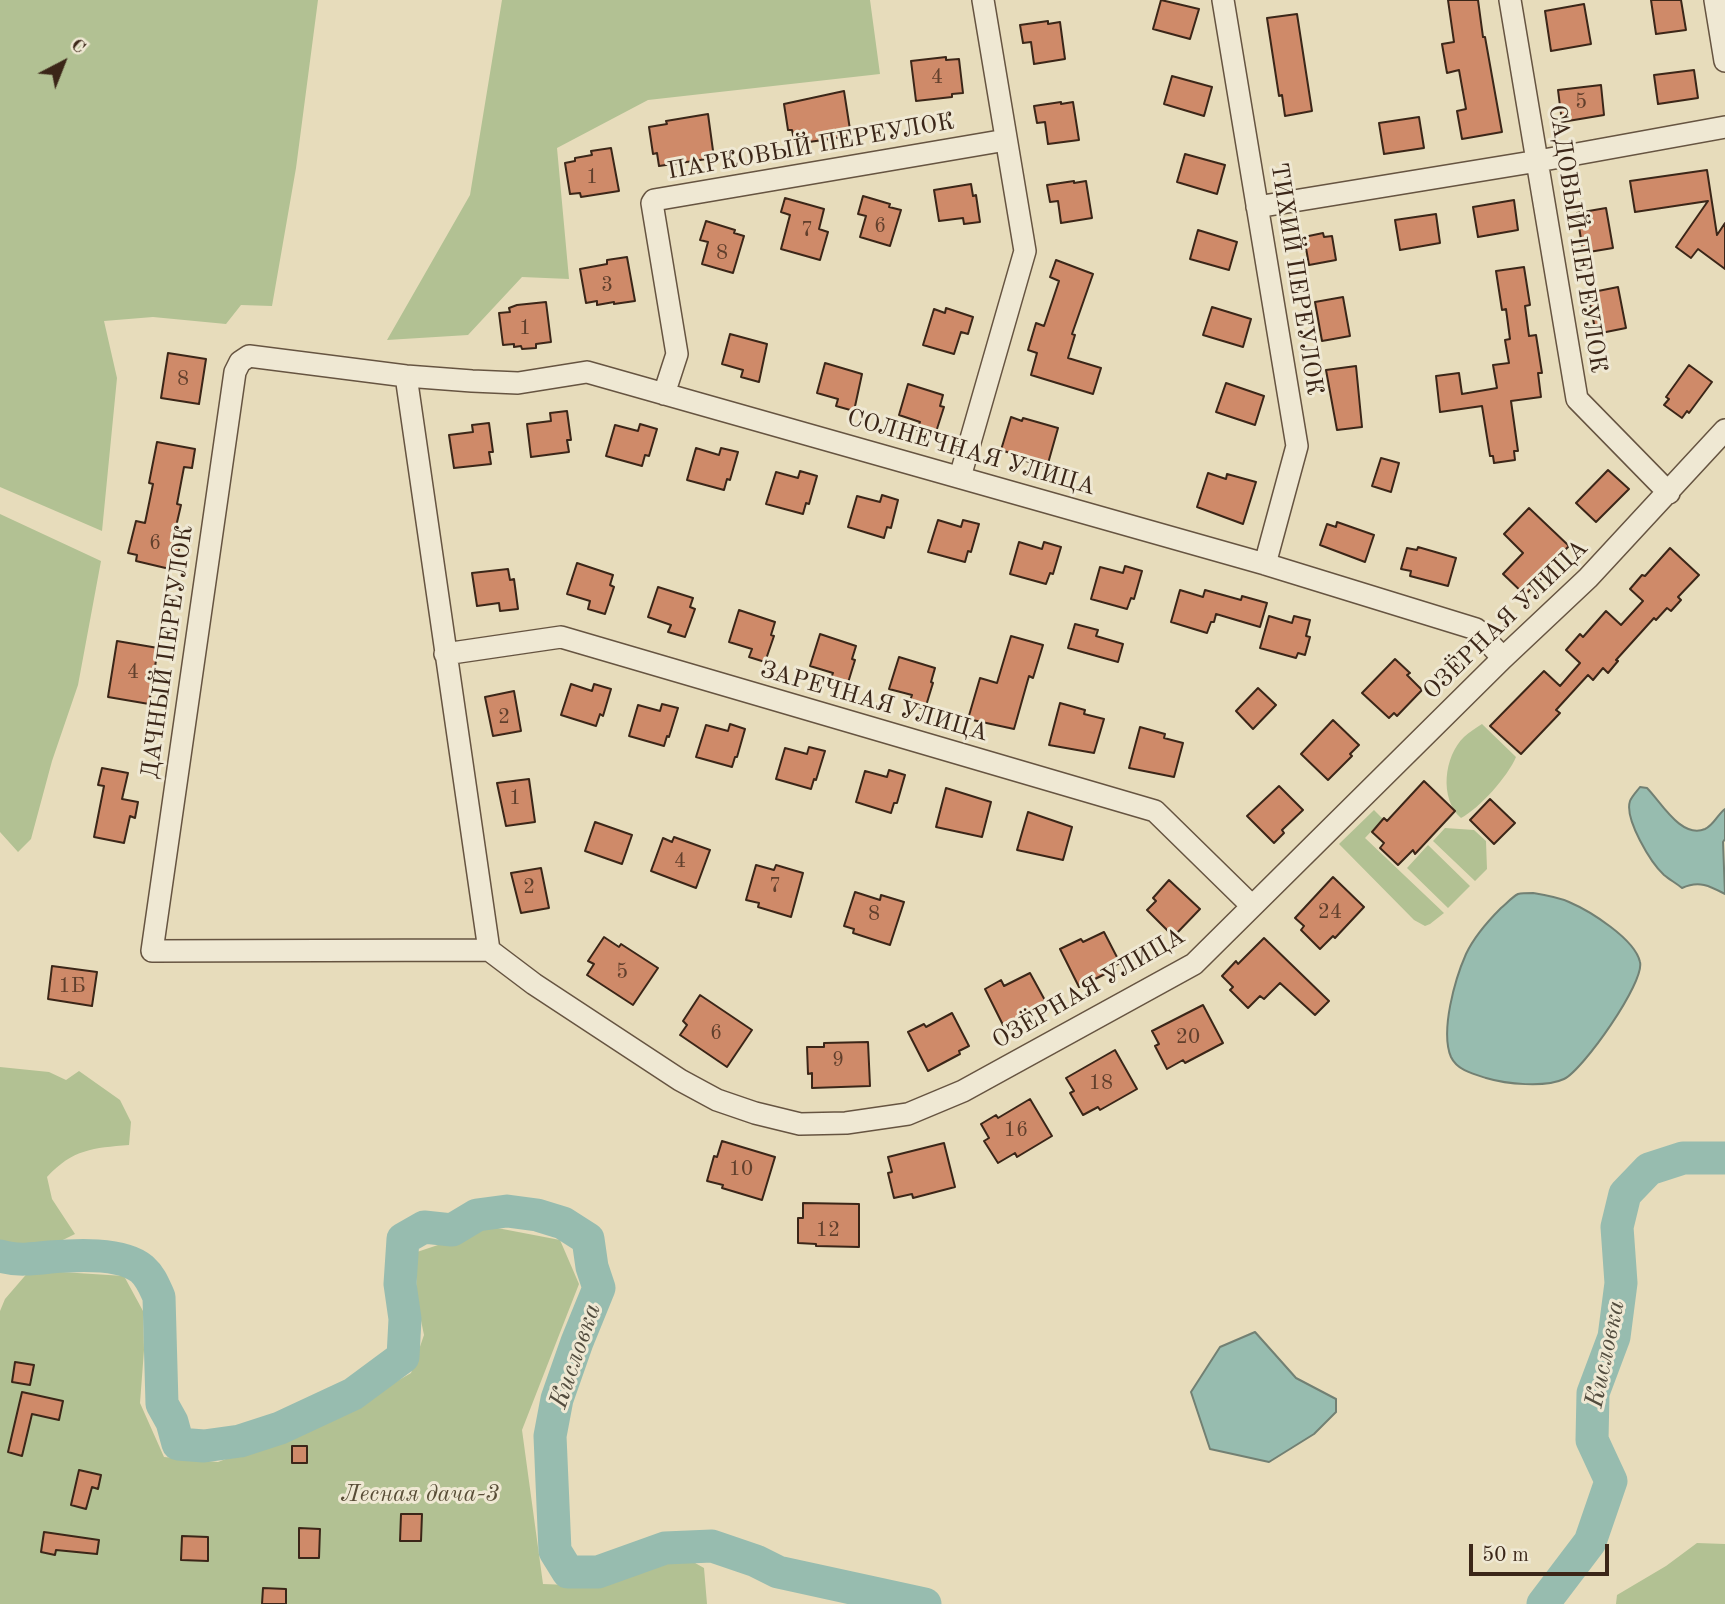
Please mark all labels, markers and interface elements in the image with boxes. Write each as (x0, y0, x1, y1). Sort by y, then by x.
north arrow (28, 28, 98, 98)
text: С (66, 36, 88, 58)
house number: 4 (931, 64, 943, 90)
house number: 5 (1575, 89, 1587, 115)
street label: САДОВЫЙ ПЕРЕУЛОК (1542, 103, 1612, 375)
street label: ПАРКОВЫЙ ПЕРЕУЛОК (665, 108, 957, 186)
street label: ТИХИЙ ПЕРЕУЛОК (1263, 161, 1329, 397)
house number: 1 (586, 164, 598, 190)
house number: 6 (874, 213, 886, 239)
house number: 7 (801, 217, 813, 243)
house number: 8 (716, 240, 728, 266)
house number: 3 (601, 272, 613, 298)
house number: 1 (519, 315, 531, 341)
house number: 8 (177, 366, 189, 392)
street label: СОЛНЕЧНАЯ УЛИЦА (843, 404, 1099, 502)
street label: ДАЧНЫЙ ПЕРЕУЛОК (136, 523, 200, 781)
house number: 6 (149, 530, 161, 556)
street label: ОЗЁРНАЯ УЛИЦА (1418, 534, 1594, 706)
street label: ЗАРЕЧНАЯ УЛИЦА (757, 656, 991, 748)
house number: 4 (127, 659, 139, 685)
house number: 2 (498, 704, 510, 730)
house number: 1 (509, 785, 521, 811)
house number: 4 (674, 848, 686, 874)
house number: 7 (769, 873, 781, 899)
house number: 2 (523, 874, 535, 900)
house number: 24 (1318, 899, 1342, 925)
house number: 8 (868, 901, 880, 927)
street label: ОЗЁРНАЯ УЛИЦА (988, 922, 1190, 1056)
house number: 5 (616, 959, 628, 985)
house number: 1Б (58, 973, 86, 999)
house number: 6 (710, 1020, 722, 1046)
house number: 20 (1176, 1024, 1200, 1050)
house number: 9 (832, 1047, 844, 1073)
house number: 18 (1089, 1070, 1113, 1096)
house number: 16 (1004, 1117, 1028, 1143)
house number: 10 (729, 1156, 753, 1182)
house number: 12 (816, 1217, 840, 1243)
water label: Кисловка (1579, 1297, 1633, 1411)
water label: Кисловка (543, 1299, 609, 1413)
park label: Лесная дача-3 (341, 1481, 499, 1509)
scale bar (1473, 1530, 1613, 1574)
text: 50 m (1482, 1545, 1529, 1566)

